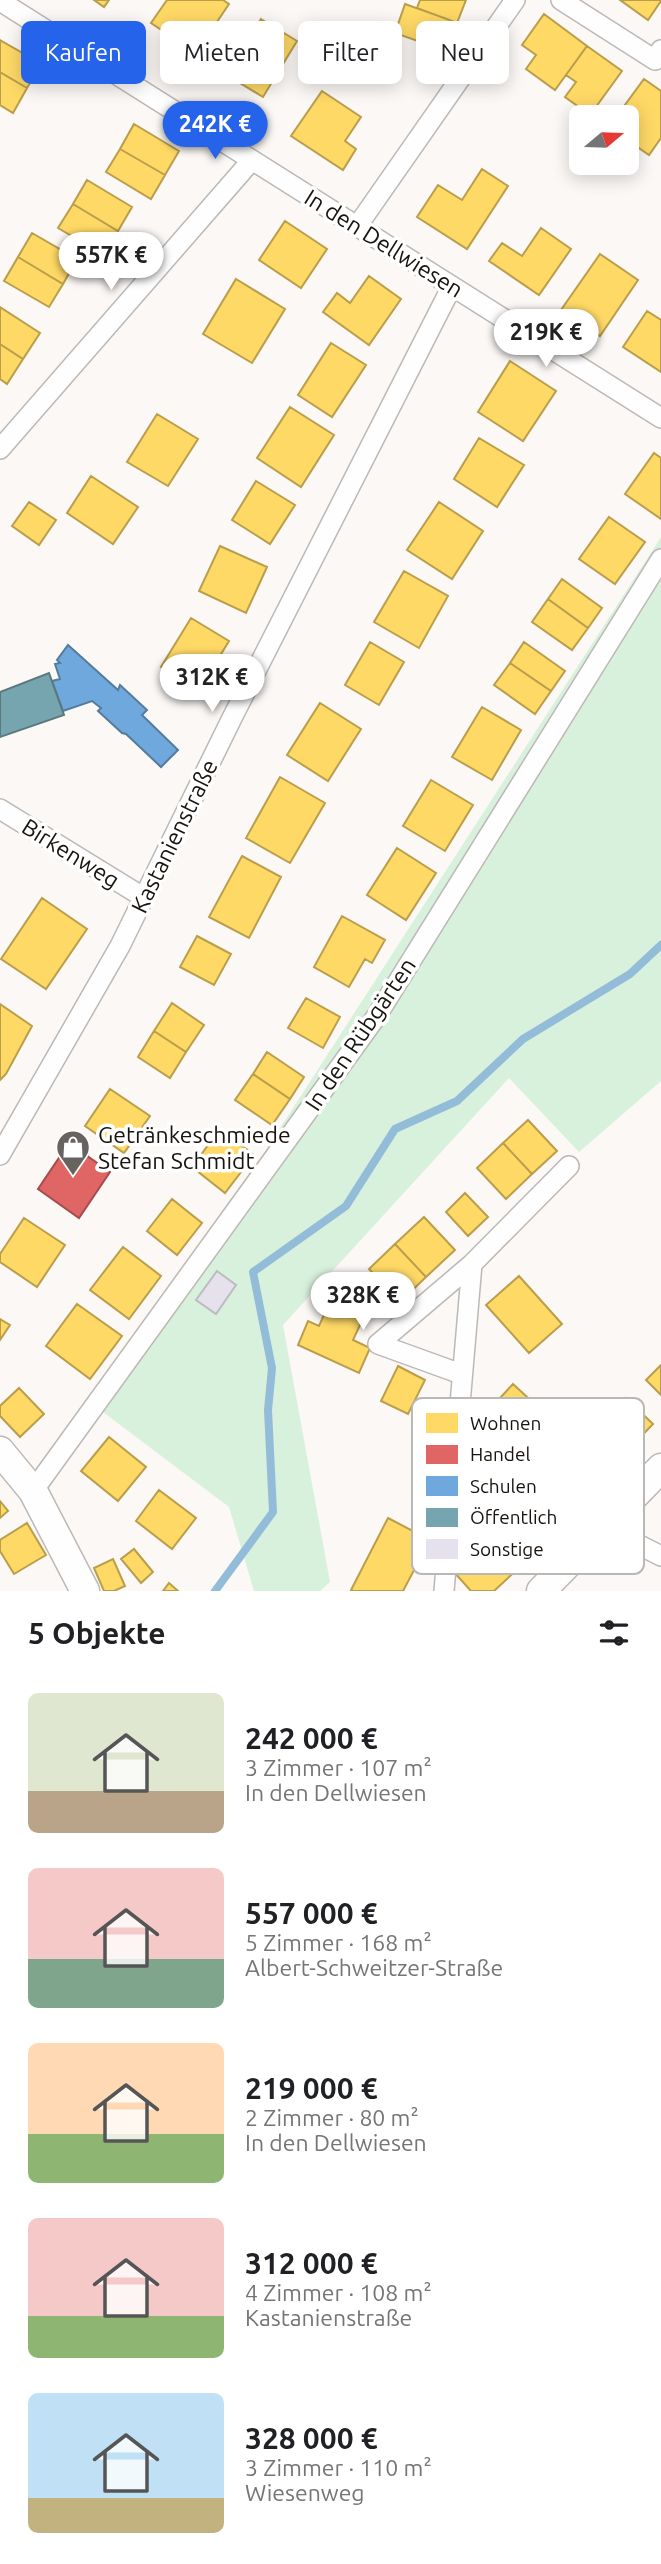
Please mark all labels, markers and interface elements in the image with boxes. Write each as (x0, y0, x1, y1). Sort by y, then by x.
chip: Kaufen (21, 21, 146, 84)
chip: Mieten (160, 21, 284, 84)
chip: Filter (298, 21, 402, 84)
chip: Neu (416, 21, 509, 84)
pin: 242K € (158, 102, 272, 161)
north arrow (569, 105, 639, 175)
map controls (569, 105, 639, 175)
text: 242K € (179, 111, 251, 136)
street label: In den Dellwiesen (300, 184, 468, 302)
pin: 557K € (54, 232, 168, 292)
text: 557K € (75, 242, 147, 267)
pin: 219K € (489, 310, 603, 369)
text: 219K € (510, 319, 582, 344)
pin: 312K € (155, 654, 269, 714)
text: 312K € (176, 664, 248, 689)
street label: Kastanienstraße (126, 755, 222, 917)
street label: Birkenweg (18, 813, 124, 893)
street label: In den Rübgärten (300, 953, 420, 1115)
place label: Getränkeschmiede Stefan Schmidt (98, 1122, 291, 1173)
shop icon: Getränkeschmiede Stefan Schmidt (54, 1128, 92, 1177)
pin: 328K € (306, 1272, 420, 1332)
text: 328K € (327, 1282, 399, 1307)
legend (412, 1398, 644, 1574)
text: Wohnen (470, 1412, 541, 1434)
text: Handel (470, 1443, 530, 1465)
text: Schulen (470, 1475, 537, 1497)
text: Öffentlich (470, 1506, 557, 1528)
text: Sonstige (470, 1538, 544, 1560)
icon: filters (595, 1614, 633, 1652)
text: 5 Objekte (28, 1616, 166, 1650)
icon: home (84, 1721, 168, 1805)
text: 242 000 € (245, 1721, 378, 1755)
text: 3 Zimmer · 107 m² (245, 1755, 432, 1780)
text: In den Dellwiesen (245, 1780, 427, 1805)
icon: home (84, 1896, 168, 1980)
text: 557 000 € (245, 1896, 378, 1930)
text: 5 Zimmer · 168 m² (245, 1930, 432, 1955)
text: Albert-Schweitzer-Straße (245, 1955, 503, 1980)
icon: home (84, 2071, 168, 2155)
text: 219 000 € (245, 2071, 378, 2105)
text: 2 Zimmer · 80 m² (245, 2105, 419, 2130)
text: In den Dellwiesen (245, 2130, 427, 2155)
icon: home (84, 2246, 168, 2330)
text: 312 000 € (245, 2246, 378, 2280)
text: 4 Zimmer · 108 m² (245, 2280, 432, 2305)
text: Kastanienstraße (245, 2305, 412, 2330)
icon: home (84, 2421, 168, 2505)
text: 328 000 € (245, 2421, 378, 2455)
text: 3 Zimmer · 110 m² (245, 2455, 432, 2480)
text: Wiesenweg (245, 2480, 365, 2505)

